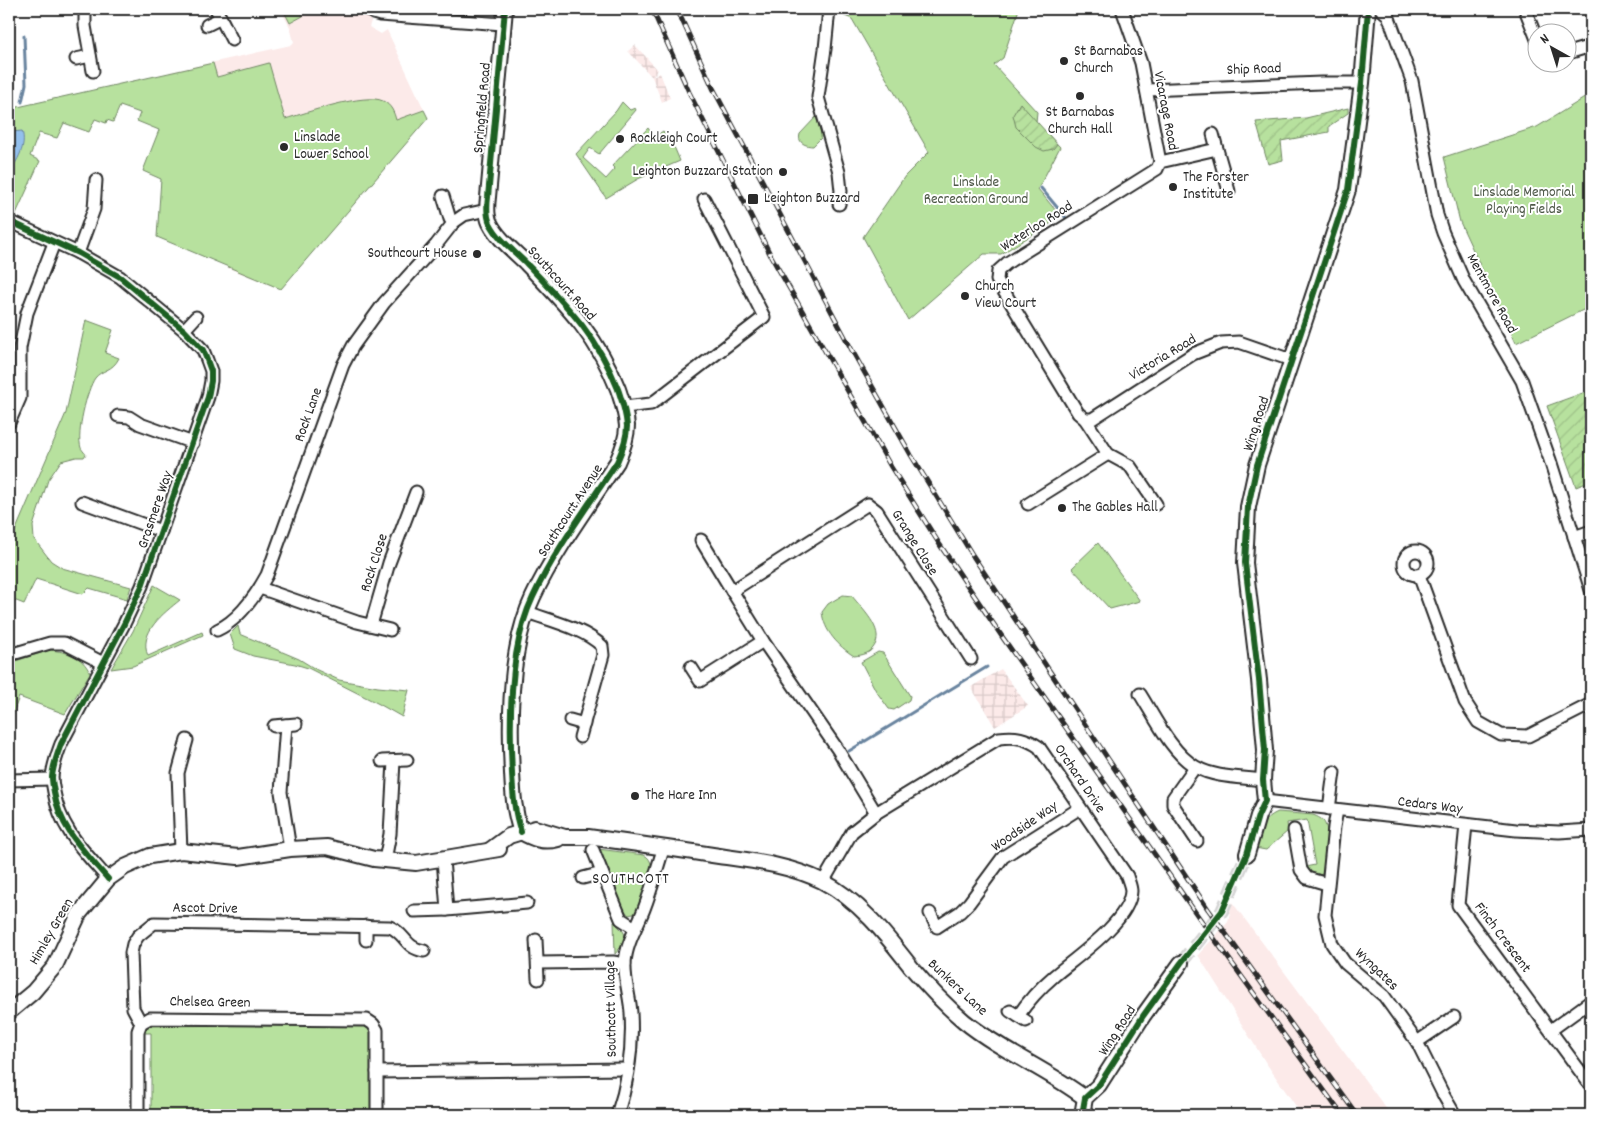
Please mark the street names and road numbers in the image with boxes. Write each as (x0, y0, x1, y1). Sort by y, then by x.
street label: Ship Road (1226, 58, 1282, 82)
street label: Springfield Road (468, 62, 498, 154)
street label: Vicarage Road (1147, 69, 1183, 153)
street label: Waterloo Road (997, 196, 1077, 258)
street label: Southcourt Road (521, 242, 601, 326)
street label: Mentmore Road (1460, 250, 1522, 338)
street label: Victoria Road (1125, 329, 1201, 387)
street label: Rock Lane (289, 384, 329, 445)
street label: Wing Road (1238, 394, 1276, 454)
street label: Southcourt Avenue (533, 460, 610, 562)
street label: Grasmere Way (132, 467, 180, 552)
street label: Grange Close (885, 506, 943, 581)
street label: Rock Close (355, 531, 395, 595)
street label: Orchard Drive (1048, 740, 1110, 818)
street label: Cedars Way (1396, 791, 1465, 821)
street label: Woodside Way (987, 795, 1064, 858)
street label: Himley Green (24, 895, 80, 969)
street label: Ascot Drive (172, 897, 238, 921)
street label: Finch Crescent (1468, 898, 1536, 978)
street label: Wyngates (1349, 943, 1403, 997)
street label: Bunkers Lane (922, 954, 992, 1022)
street label: Southcott Village (600, 960, 624, 1058)
street label: Chelsea Green (169, 991, 251, 1015)
street label: Wing Road (1093, 1001, 1143, 1061)

